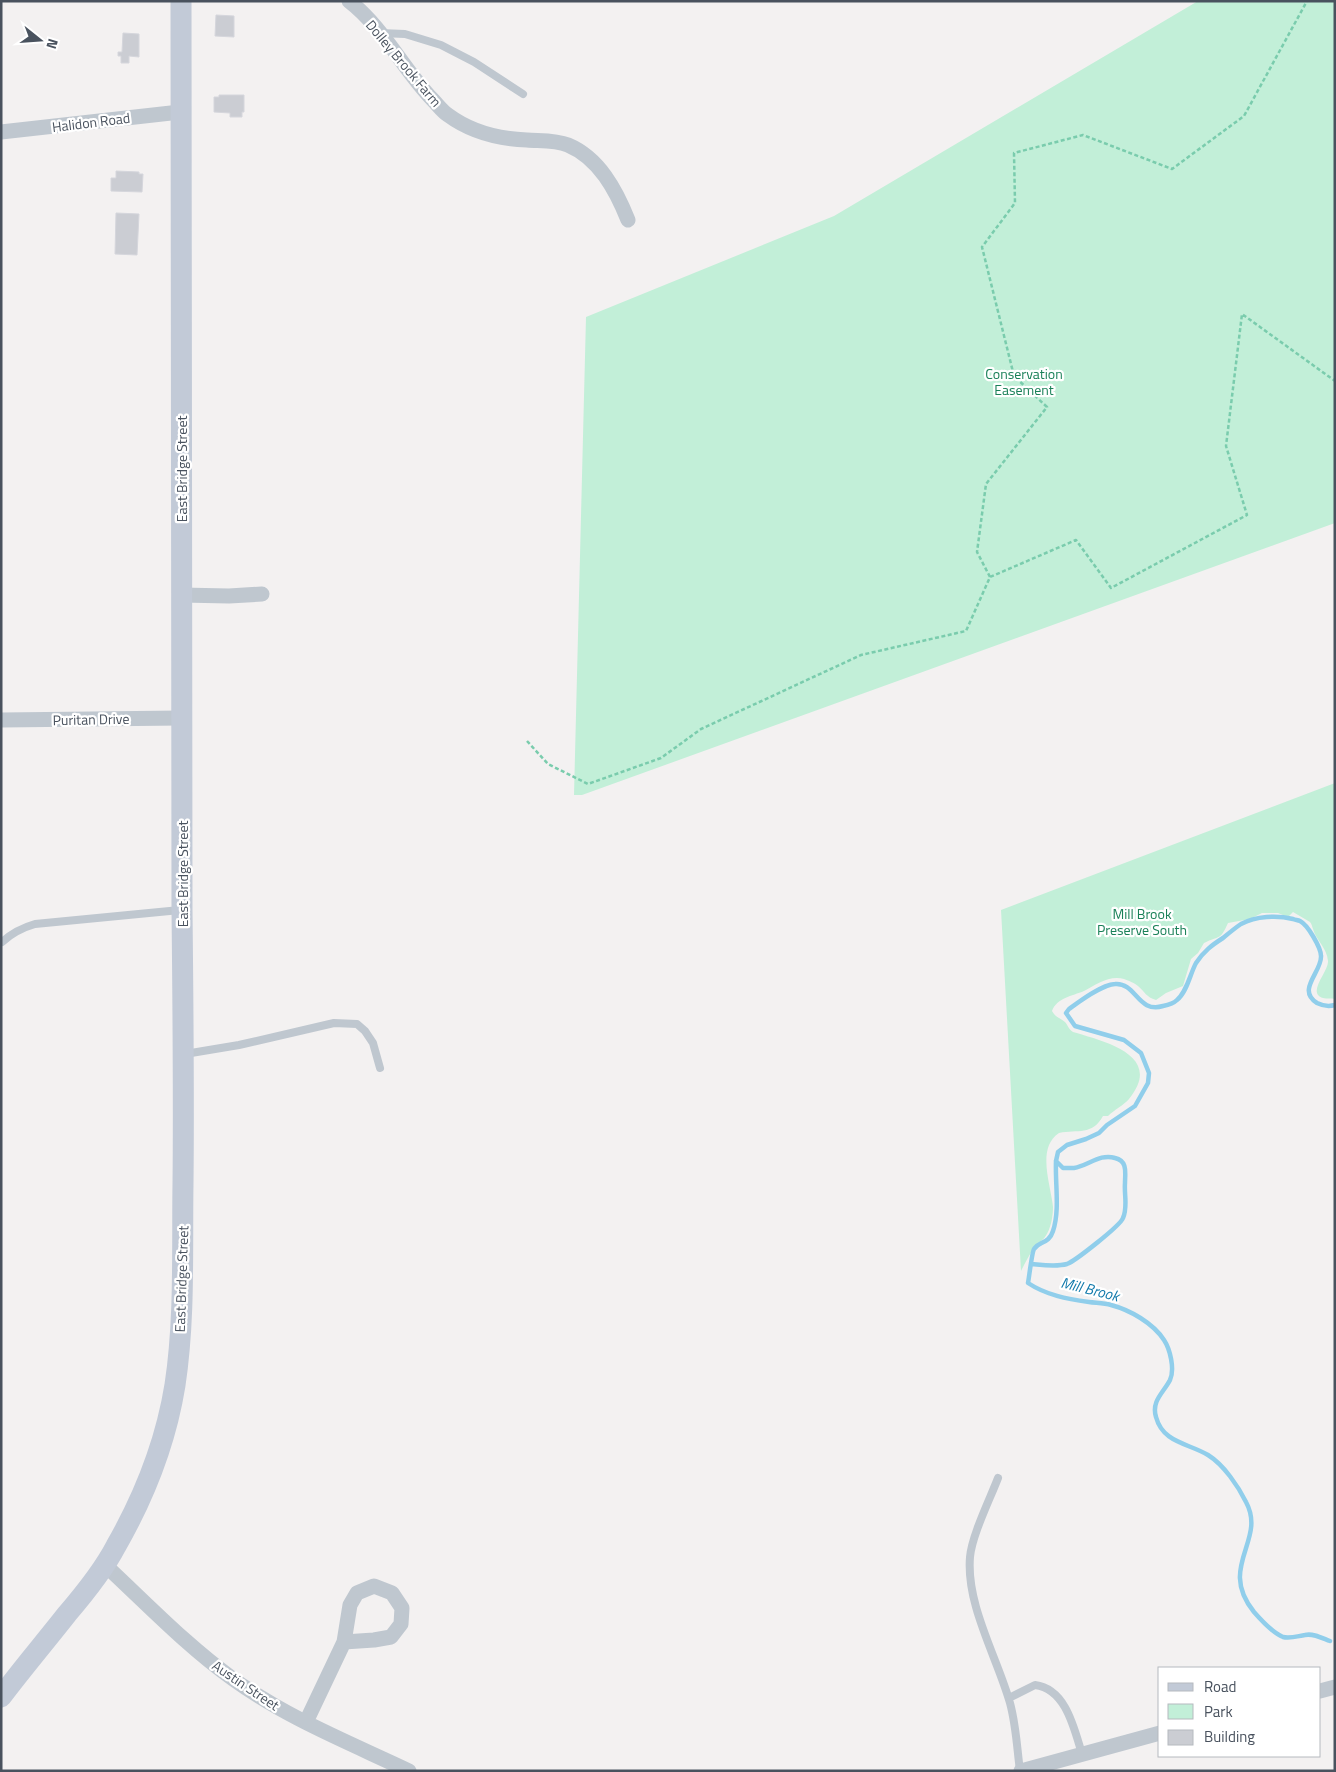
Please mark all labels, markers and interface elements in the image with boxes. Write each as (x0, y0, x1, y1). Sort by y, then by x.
north arrow (15, 15, 65, 65)
street label: Dolley Brook Farm (361, 15, 447, 111)
text: N (41, 36, 64, 52)
street label: Halidon Road (51, 107, 131, 137)
park label: Conservation Easement (985, 363, 1063, 400)
street label: East Bridge Street (171, 416, 192, 522)
street label: Puritan Drive (52, 708, 130, 730)
street label: East Bridge Street (172, 821, 193, 927)
park label: Mill Brook Preserve South (1097, 903, 1187, 940)
street label: East Bridge Street (169, 1225, 193, 1333)
water label: Mill Brook (1058, 1271, 1124, 1308)
street label: Austin Street (208, 1655, 284, 1715)
legend (1158, 1667, 1321, 1757)
text: Road (1204, 1675, 1236, 1698)
text: Park (1204, 1700, 1233, 1723)
text: Building (1204, 1725, 1255, 1748)

